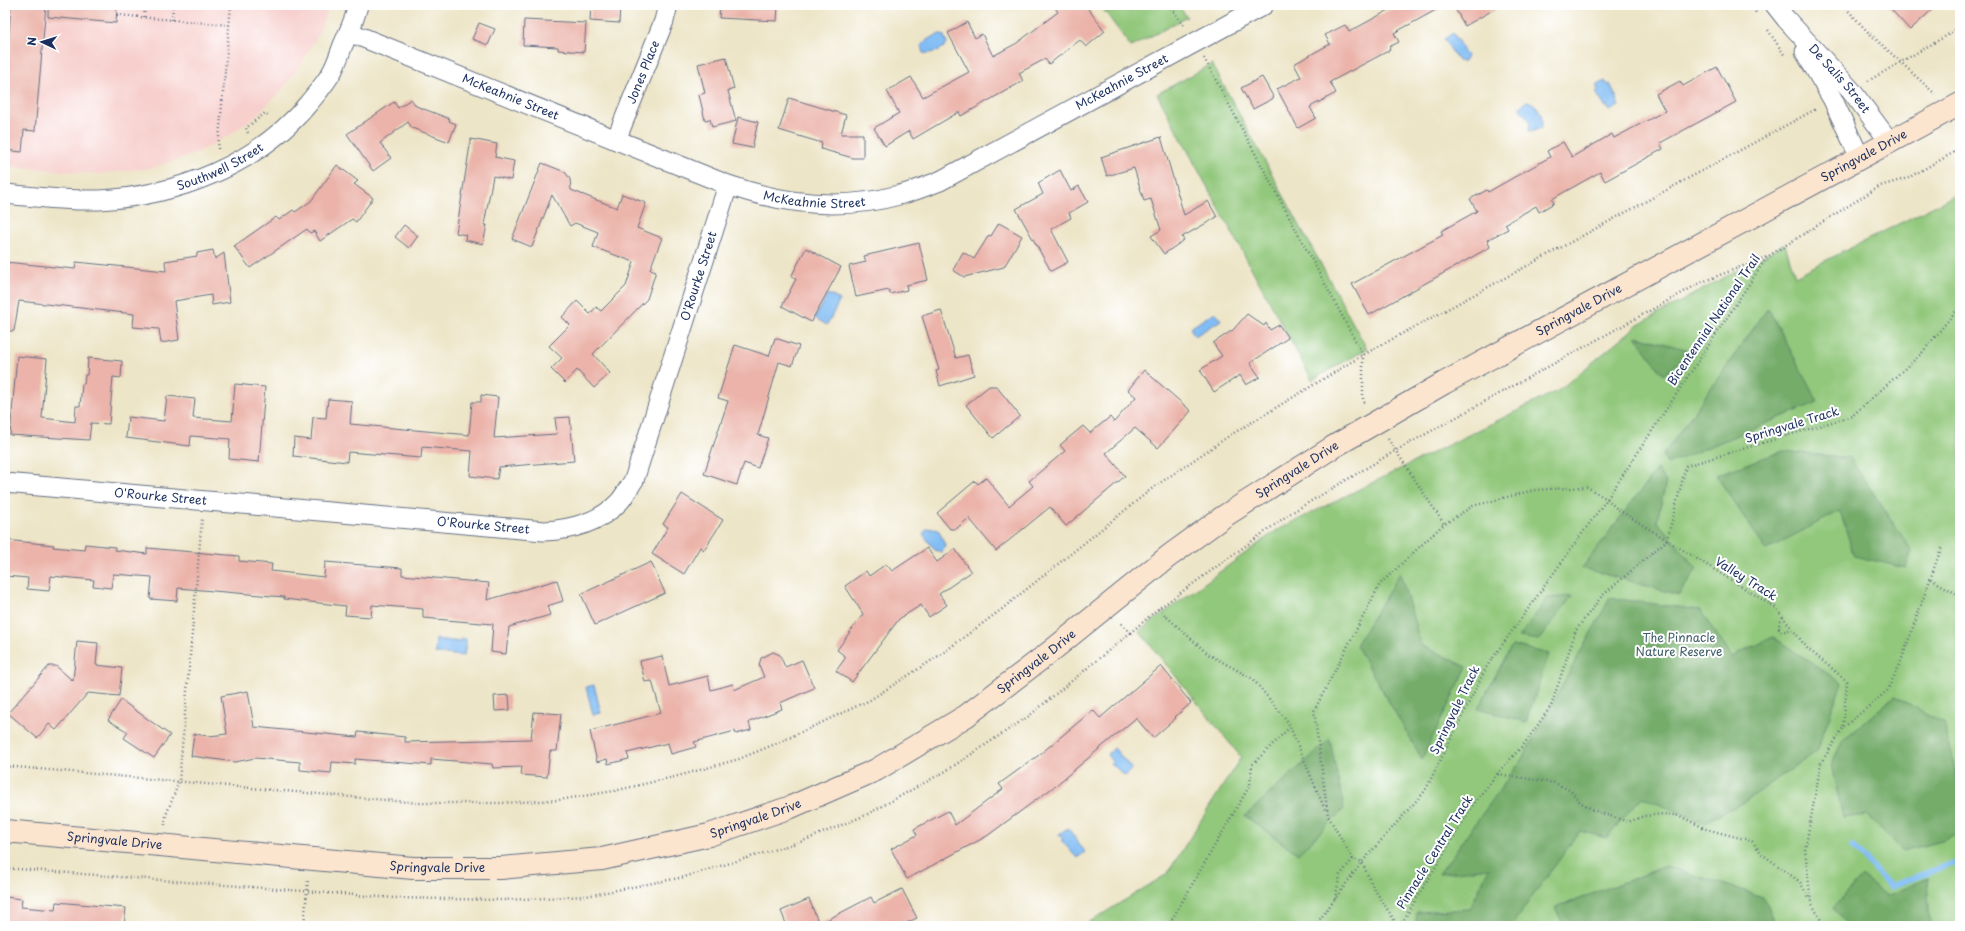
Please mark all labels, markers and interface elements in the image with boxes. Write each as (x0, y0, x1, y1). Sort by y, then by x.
north arrow (22, 22, 62, 62)
text: N (23, 36, 40, 46)
street label: Jones Place (622, 38, 663, 106)
street label: De Salis Street (1805, 40, 1875, 117)
street label: McKeahnie Street (1072, 49, 1171, 114)
street label: McKeahnie Street (460, 69, 562, 124)
street label: Springvale Drive (1817, 124, 1910, 186)
street label: Southwell Street (174, 138, 267, 194)
street label: McKeahnie Street (762, 186, 866, 212)
street label: O'Rourke Street (675, 229, 721, 323)
street label: Bicentennial National Trail (1662, 250, 1764, 389)
street label: Springvale Drive (1532, 279, 1625, 340)
street label: Springvale Track (1743, 401, 1841, 447)
street label: Springvale Drive (1251, 436, 1342, 502)
street label: O'Rourke Street (113, 483, 208, 509)
street label: O'Rourke Street (436, 511, 530, 538)
street label: Valley Track (1712, 552, 1781, 604)
street label: Springvale Drive (993, 625, 1079, 697)
park label: The Pinnacle Nature Reserve (1636, 628, 1722, 660)
street label: Springvale Track (1425, 662, 1484, 757)
street label: Pinnacle Central Track (1392, 791, 1477, 912)
street label: Springvale Drive (707, 794, 804, 842)
street label: Springvale Drive (66, 827, 163, 853)
street label: Springvale Drive (389, 856, 485, 876)

